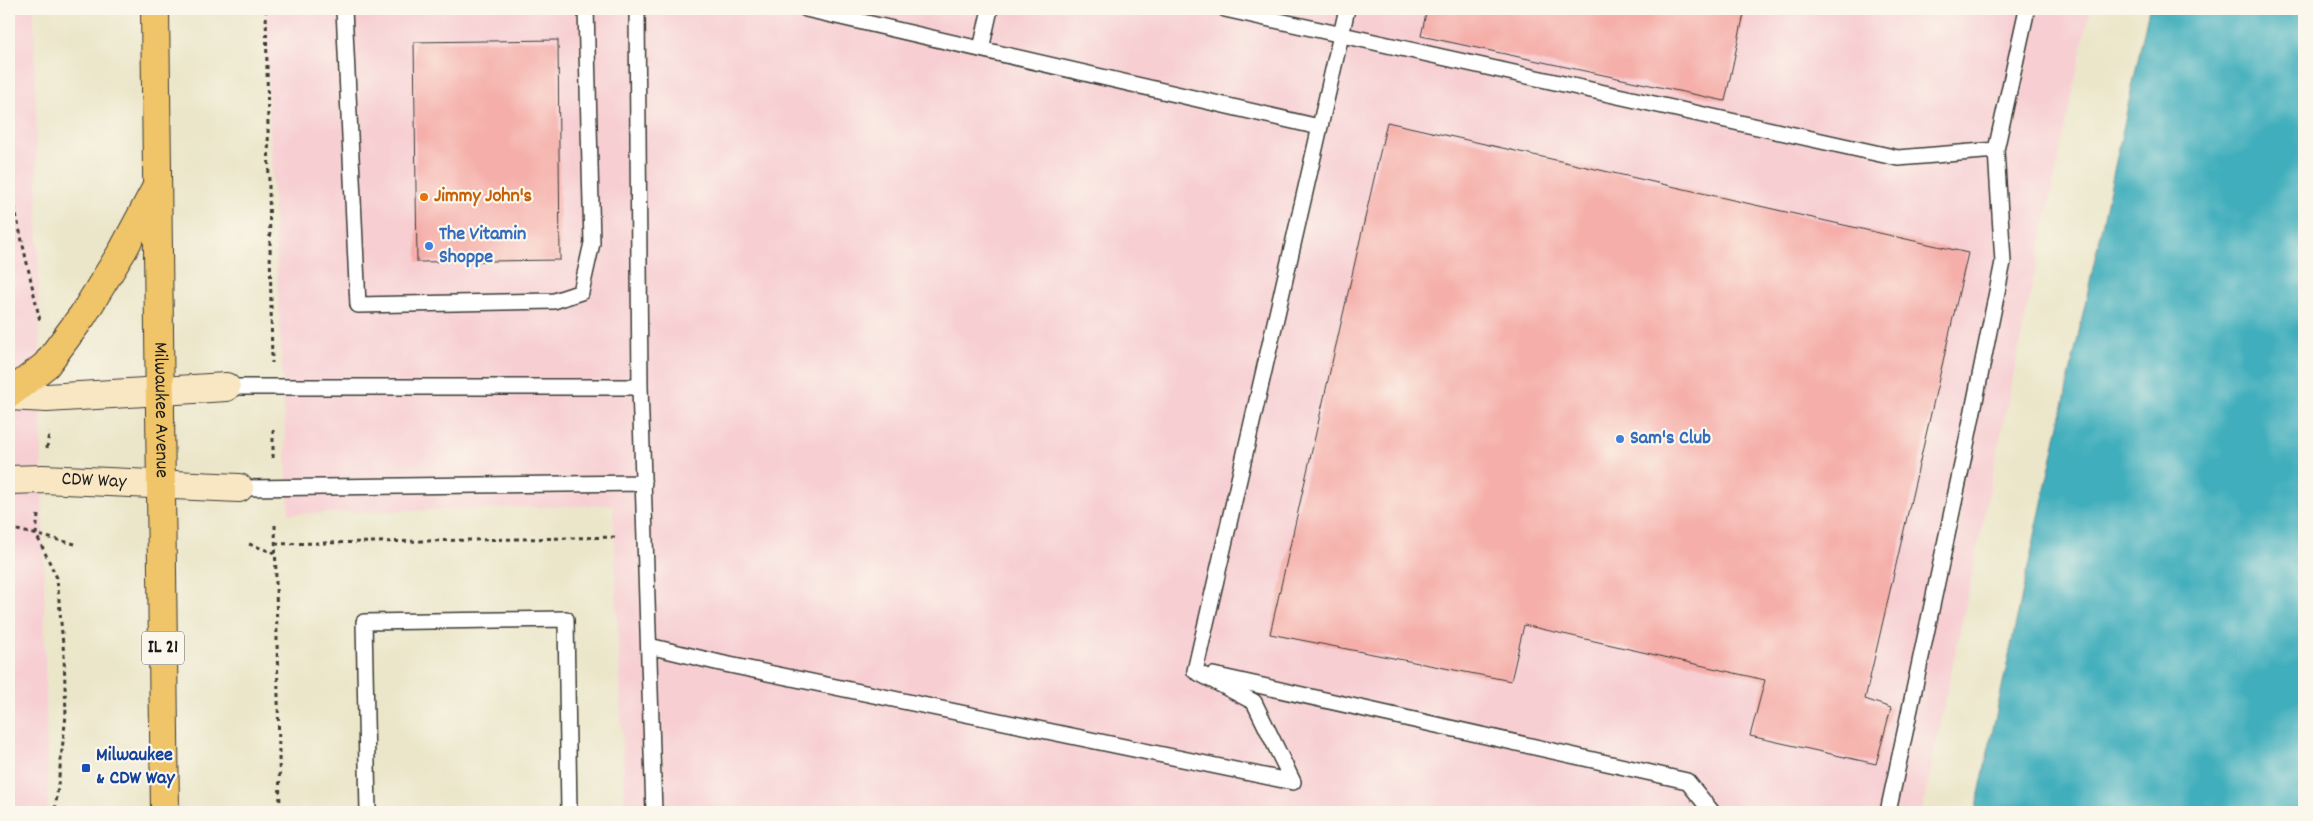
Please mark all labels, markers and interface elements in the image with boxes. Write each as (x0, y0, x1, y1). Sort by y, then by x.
place label: Jimmy John's (434, 183, 532, 211)
marker: Jimmy John's (418, 191, 430, 203)
place label: The Vitamin Shoppe (439, 221, 526, 272)
marker: The Vitamin Shoppe (423, 240, 435, 252)
street label: Milwaukee Avenue (145, 342, 175, 478)
place label: Sam's Club (1630, 425, 1711, 453)
marker: Sam's Club (1614, 433, 1626, 445)
street label: CDW Way (61, 466, 128, 497)
road number: IL 21 (142, 632, 184, 664)
place label: Milwaukee & CDW Way (96, 742, 175, 793)
marker: Milwaukee & CDW Way (80, 762, 92, 774)

